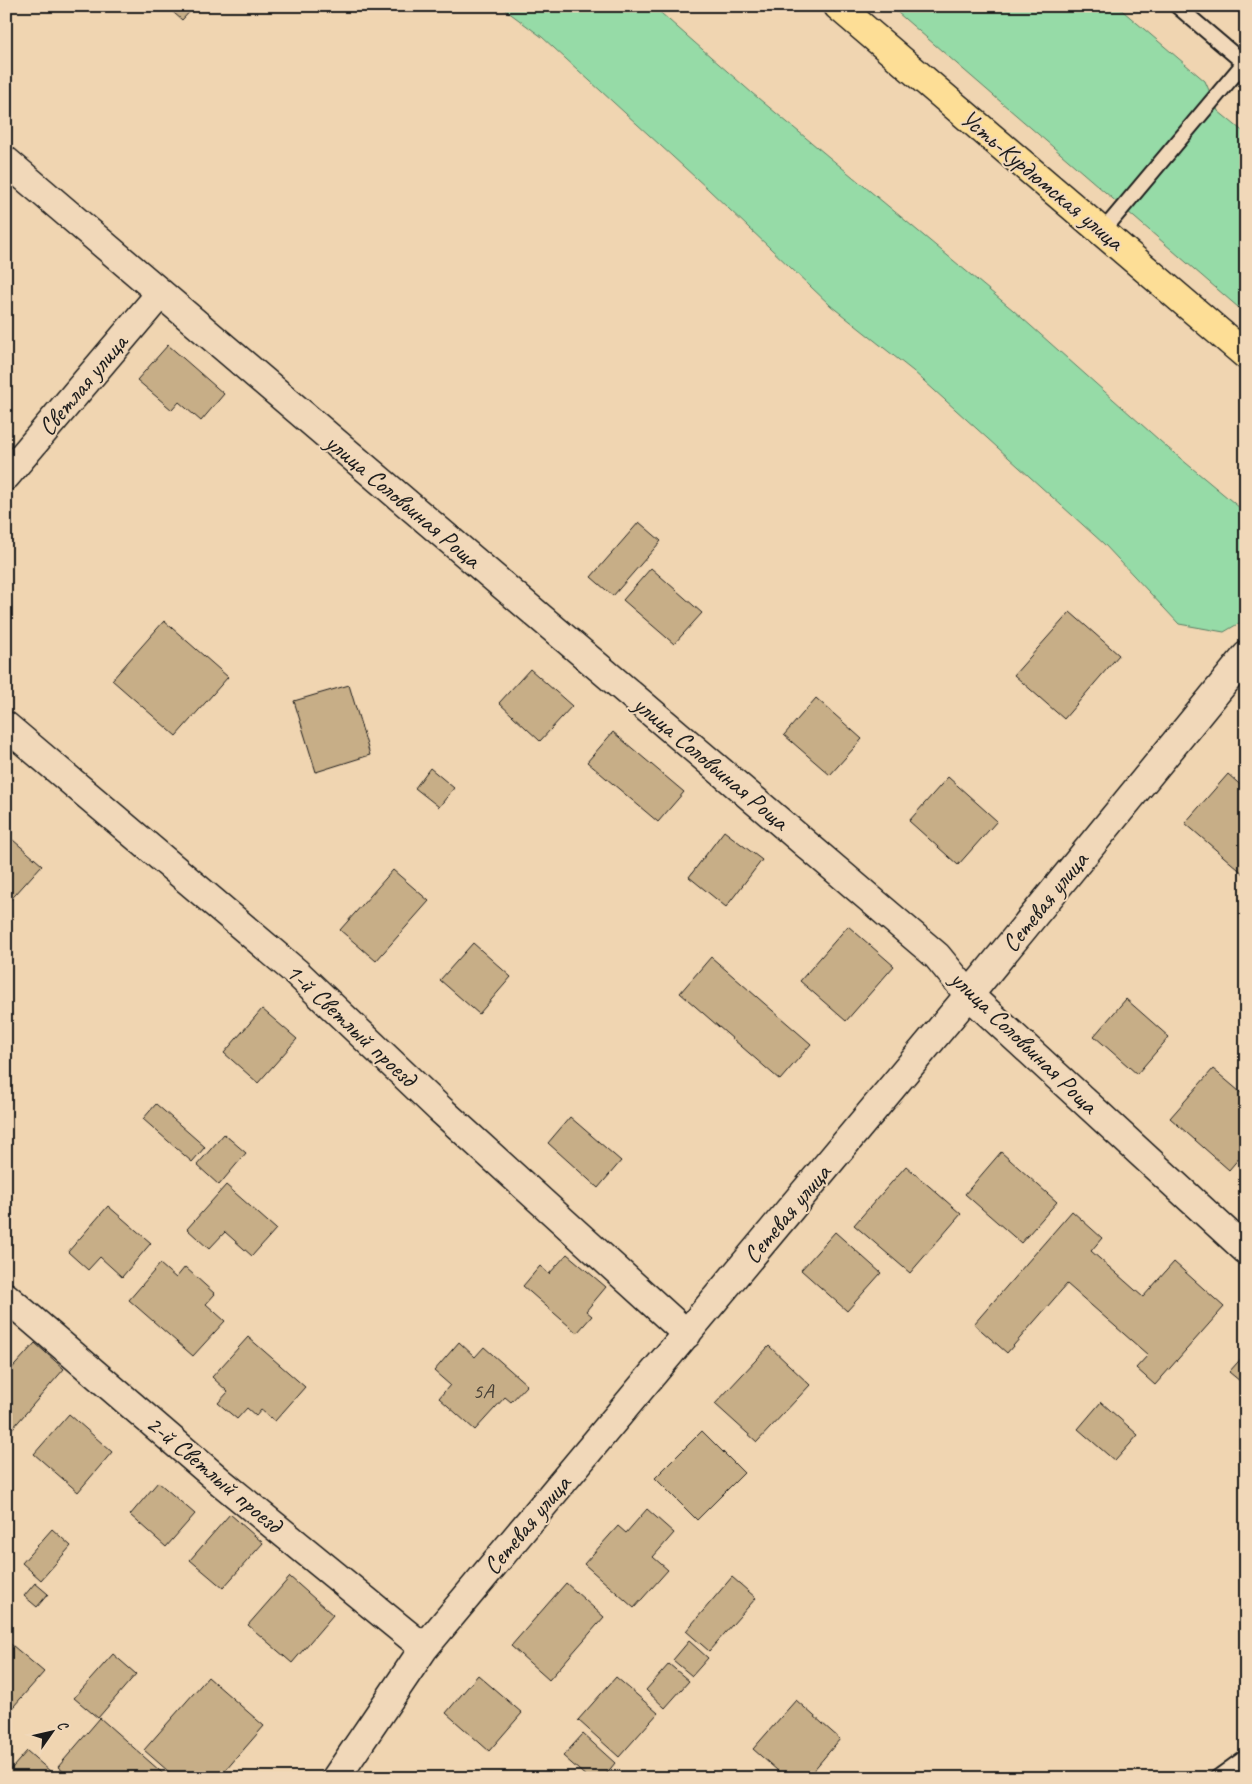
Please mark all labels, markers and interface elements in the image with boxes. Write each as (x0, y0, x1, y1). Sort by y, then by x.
street label: Усть-Курдюмская улица (954, 102, 1132, 259)
street label: Светлая улица (31, 326, 137, 442)
street label: улица Соловьиная Роща (317, 425, 489, 577)
street label: улица Соловьиная Роща (625, 687, 797, 839)
street label: Сетевая улица (995, 844, 1097, 959)
street label: 1-й Светлый проезд (279, 956, 425, 1095)
street label: улица Соловьиная Роща (942, 962, 1106, 1122)
street label: Сетевая улица (736, 1156, 839, 1270)
house number: 5А (473, 1377, 494, 1405)
street label: 2-й Светлый проезд (139, 1408, 290, 1542)
street label: Сетевая улица (476, 1467, 579, 1581)
north arrow (28, 1706, 78, 1756)
text: С (53, 1717, 73, 1734)

